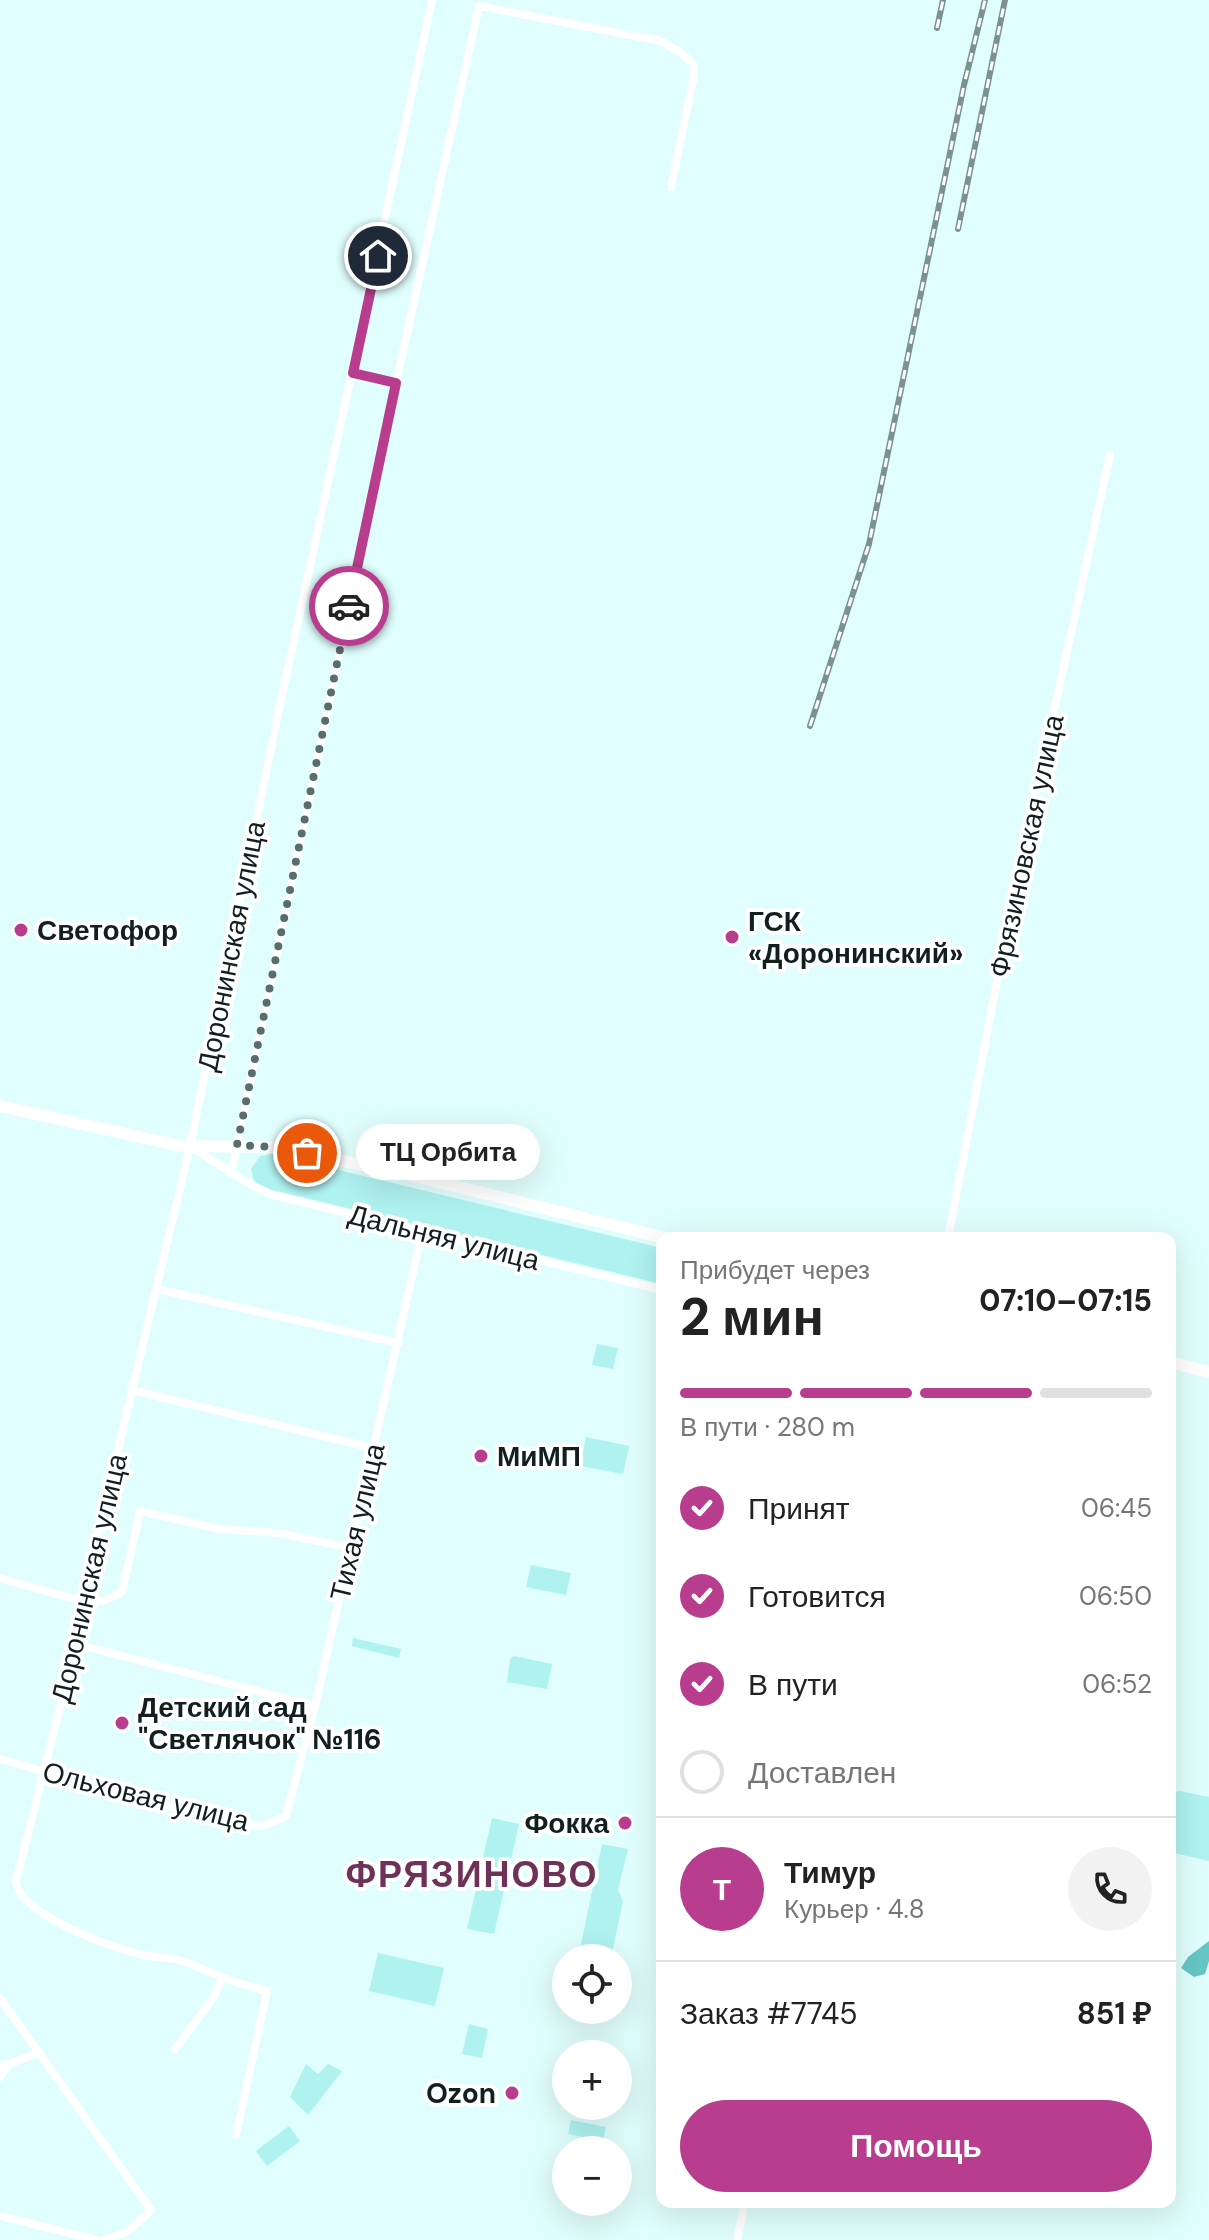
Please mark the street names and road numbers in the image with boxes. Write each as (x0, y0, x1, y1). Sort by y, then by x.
street label: Фрязиновская улица (981, 711, 1073, 981)
street label: Доронинская улица (189, 817, 274, 1075)
street label: Дальняя улица (344, 1196, 544, 1279)
street label: Тихая улица (321, 1439, 394, 1604)
street label: Доронинская улица (43, 1450, 136, 1706)
street label: Ольховая улица (39, 1753, 253, 1840)

